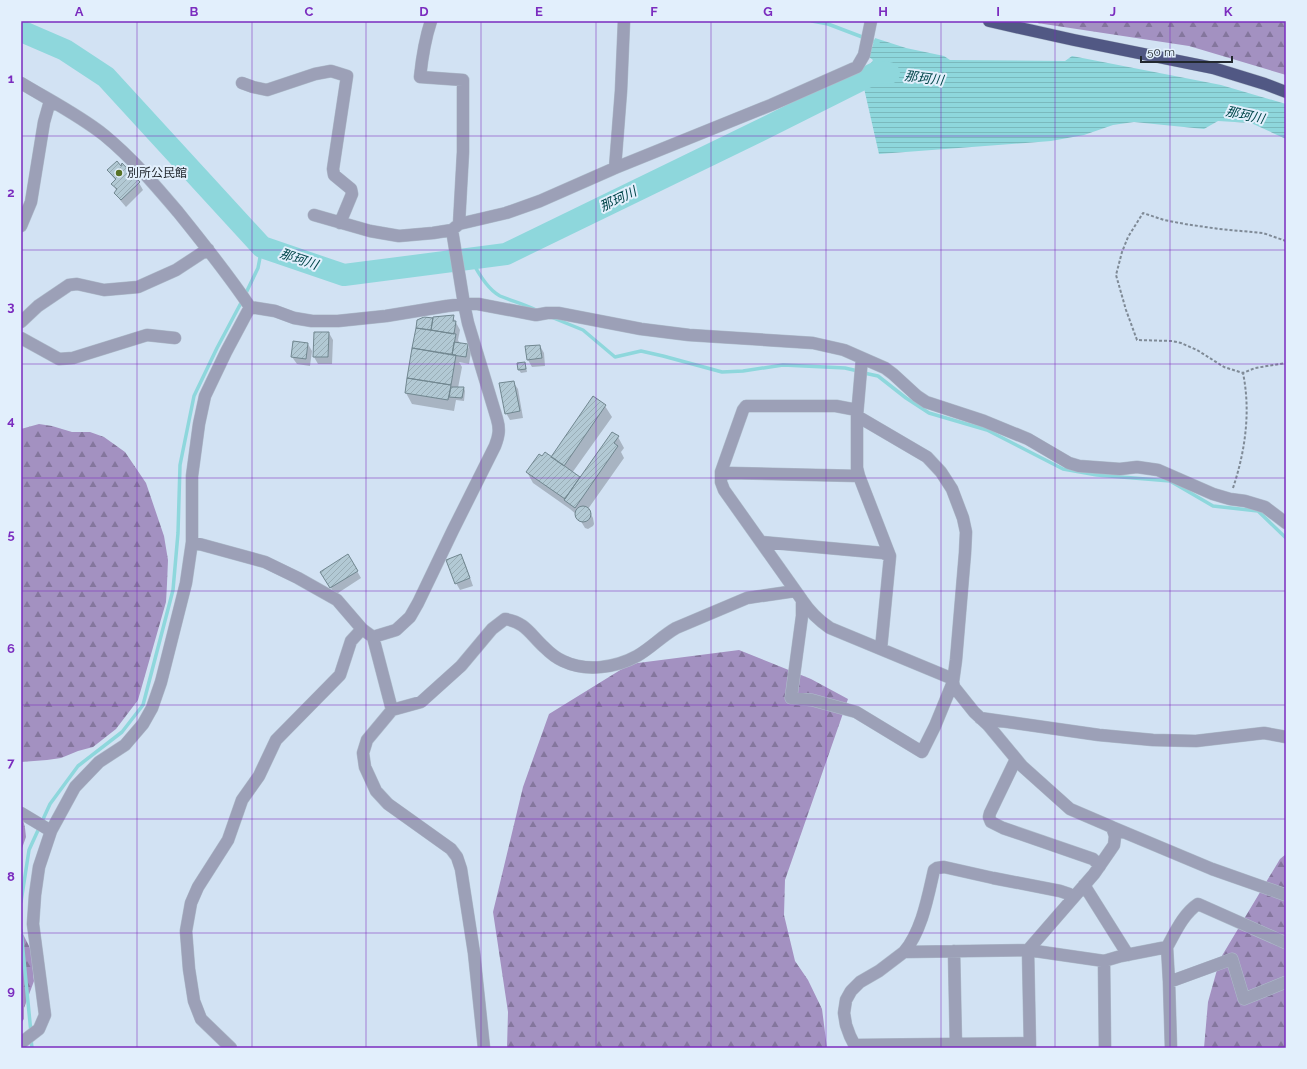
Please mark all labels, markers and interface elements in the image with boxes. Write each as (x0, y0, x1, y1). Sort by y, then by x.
text: A (75, 4, 84, 19)
text: B (190, 4, 199, 19)
text: C (305, 4, 314, 19)
text: D (419, 4, 429, 19)
text: E (535, 4, 543, 19)
text: F (650, 4, 658, 19)
text: G (763, 4, 773, 19)
text: H (878, 4, 888, 19)
text: I (996, 4, 1000, 19)
text: J (1110, 4, 1116, 19)
text: K (1224, 4, 1233, 19)
scale bar (1141, 38, 1232, 64)
text: 50 m (1147, 45, 1175, 59)
water label: 那珂川 (904, 68, 946, 88)
text: 1 (8, 71, 15, 86)
water label: 那珂川 (1224, 104, 1268, 127)
place label: 別所公民館 (127, 166, 187, 180)
marker: 別所公民館 (114, 168, 124, 178)
water label: 那珂川 (597, 183, 641, 214)
text: 2 (7, 185, 15, 200)
water label: 那珂川 (278, 246, 322, 273)
text: 3 (7, 299, 15, 314)
text: 4 (7, 413, 15, 428)
text: 5 (7, 527, 15, 542)
text: 6 (7, 641, 15, 656)
text: 7 (7, 755, 15, 770)
text: 8 (7, 869, 15, 884)
text: 9 (7, 983, 15, 998)

